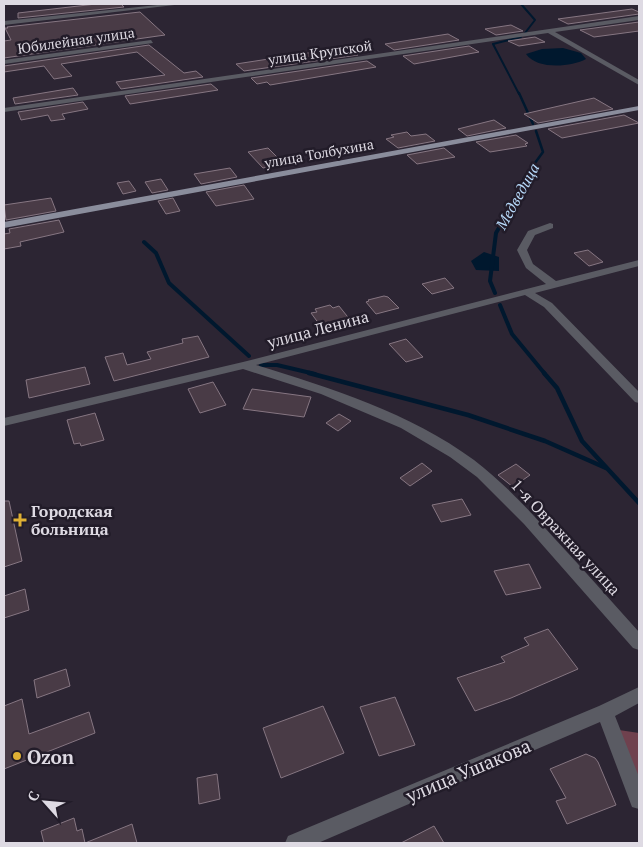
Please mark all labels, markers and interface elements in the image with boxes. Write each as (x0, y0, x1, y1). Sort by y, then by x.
street label: Юбилейная улица (16, 22, 136, 58)
street label: улица Крупской (266, 35, 374, 69)
street label: улица Толбухина (262, 134, 375, 172)
water label: Медведица (490, 159, 543, 234)
street label: улица Ленина (264, 305, 371, 353)
street label: 1-я Овражная улица (506, 474, 626, 600)
place label: Городская больница (31, 500, 112, 540)
marker: Городская больница (13, 513, 27, 527)
street label: улица Ушакова (401, 732, 535, 808)
place label: Ozon (27, 744, 75, 769)
marker: Ozon (11, 750, 23, 762)
north arrow (20, 777, 70, 827)
text: С (22, 787, 44, 804)

